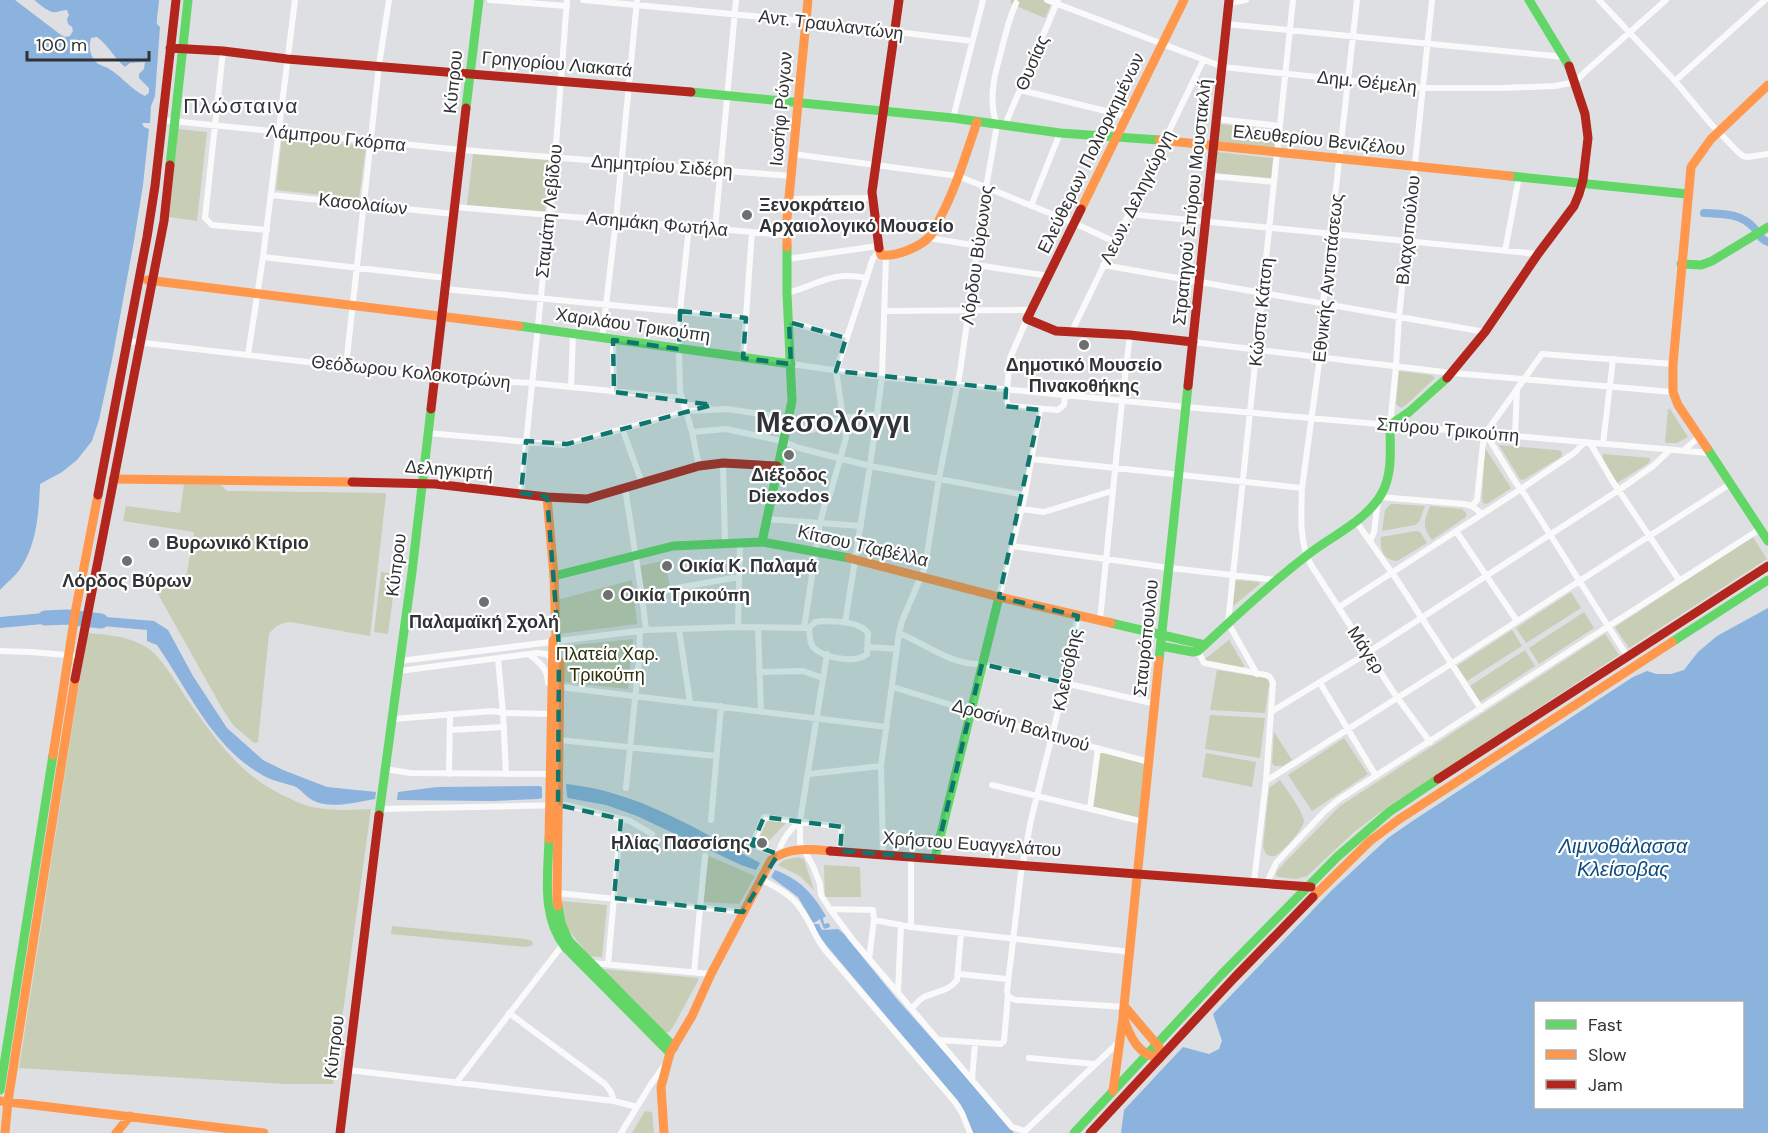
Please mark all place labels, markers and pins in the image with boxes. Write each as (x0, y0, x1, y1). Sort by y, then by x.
place label: Ξενοκράτειο Αρχαιολογικό Μουσείο (759, 193, 954, 238)
marker: Ξενοκράτειο Αρχαιολογικό Μουσείο (740, 208, 754, 222)
marker: Δημοτικό Μουσείο Πινακοθήκης (1077, 338, 1091, 352)
place label: Δημοτικό Μουσείο Πινακοθήκης (1006, 353, 1162, 398)
marker: Διέξοδος Diexodos (782, 448, 796, 462)
place label: Διέξοδος Diexodos (749, 463, 830, 508)
place label: Βυρωνικό Κτίριο (166, 531, 309, 555)
marker: Βυρωνικό Κτίριο (147, 536, 161, 550)
marker: Λόρδος Βύρων (120, 554, 134, 568)
place label: Οικία Κ. Παλαμά (679, 554, 817, 578)
marker: Οικία Κ. Παλαμά (660, 559, 674, 573)
place label: Λόρδος Βύρων (62, 569, 192, 593)
place label: Οικία Τρικούπη (620, 583, 750, 607)
marker: Οικία Τρικούπη (601, 588, 615, 602)
marker: Παλαμαϊκή Σχολή (477, 595, 491, 609)
place label: Παλαμαϊκή Σχολή (409, 610, 559, 634)
place label: Ηλίας Πασσίσης (611, 831, 750, 855)
marker: Ηλίας Πασσίσης (755, 836, 769, 850)

